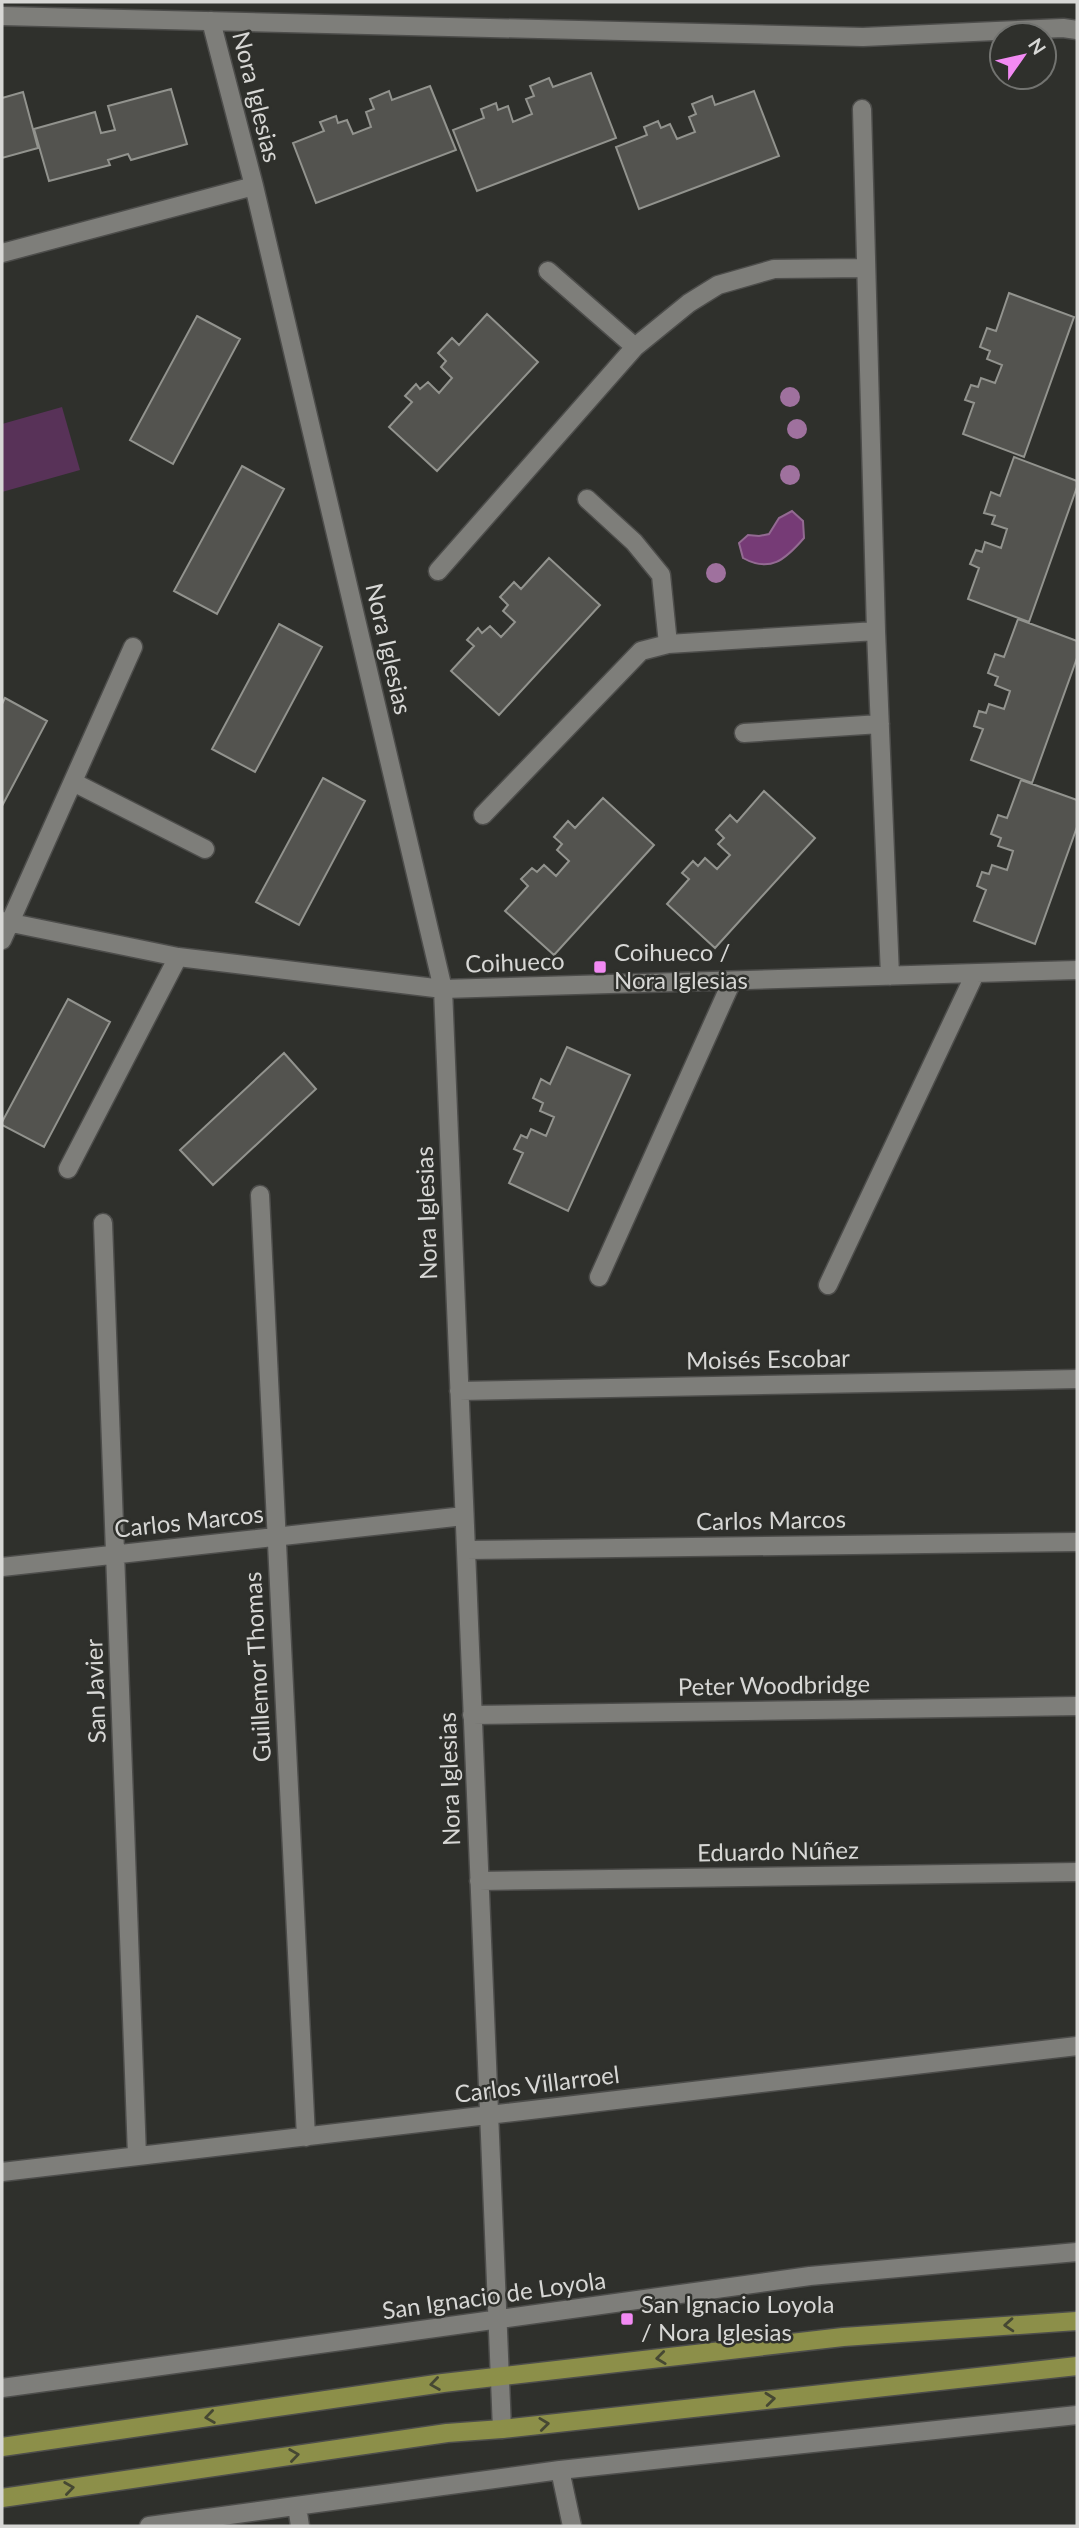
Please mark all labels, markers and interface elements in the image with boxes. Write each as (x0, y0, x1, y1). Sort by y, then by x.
north arrow (988, 21, 1058, 91)
street label: Nora Iglesias (227, 28, 288, 165)
text: N (1024, 34, 1051, 59)
street label: Nora Iglesias (360, 580, 419, 717)
place label: Coihueco / Nora Iglesias (614, 937, 748, 994)
street label: Coihueco (465, 945, 565, 978)
marker: Coihueco / Nora Iglesias (592, 959, 608, 975)
street label: Nora Iglesias (409, 1146, 442, 1280)
street label: Moisés Escobar (686, 1343, 850, 1374)
street label: Carlos Marcos (113, 1498, 265, 1543)
street label: Carlos Marcos (696, 1504, 846, 1535)
street label: Guillemor Thomas (237, 1571, 276, 1763)
street label: San Javier (78, 1638, 111, 1744)
street label: Peter Woodbridge (678, 1668, 870, 1701)
street label: Nora Iglesias (432, 1712, 465, 1846)
street label: Eduardo Núñez (697, 1835, 859, 1866)
street label: Carlos Villarroel (453, 2059, 621, 2108)
street label: San Ignacio de Loyola (380, 2264, 608, 2325)
place label: San Ignacio Loyola / Nora Iglesias (641, 2289, 834, 2346)
marker: San Ignacio Loyola / Nora Iglesias (619, 2311, 635, 2327)
one-way arrow (1003, 2317, 1014, 2332)
one-way arrow (655, 2350, 667, 2365)
one-way arrow (429, 2377, 441, 2392)
one-way arrow (765, 2392, 776, 2407)
one-way arrow (204, 2409, 216, 2424)
one-way arrow (539, 2417, 550, 2432)
one-way arrow (289, 2448, 300, 2463)
one-way arrow (63, 2481, 75, 2496)

